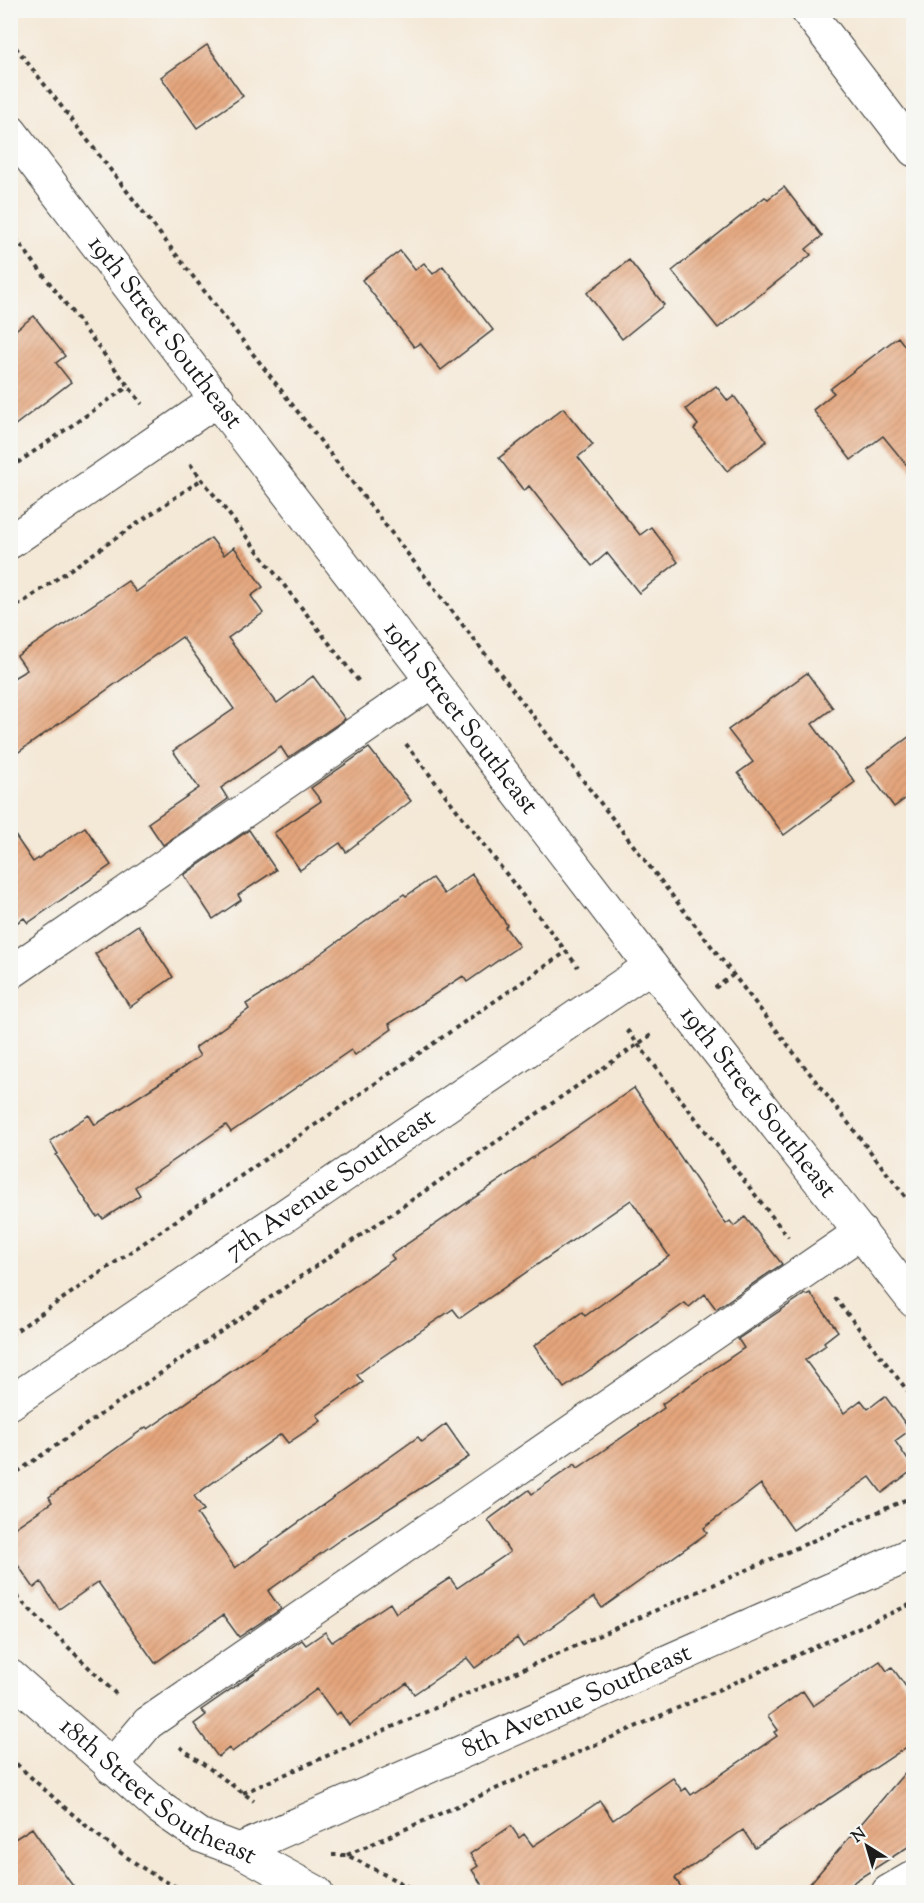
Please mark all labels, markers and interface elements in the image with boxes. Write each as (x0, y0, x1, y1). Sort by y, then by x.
street label: 19th Street Southeast (78, 228, 251, 437)
street label: 19th Street Southeast (374, 613, 547, 823)
street label: 19th Street Southeast (671, 998, 845, 1206)
street label: 7th Avenue Southeast (218, 1100, 443, 1269)
street label: 8th Avenue Southeast (456, 1635, 697, 1768)
street label: 18th Street Southeast (51, 1709, 263, 1874)
north arrow (837, 1816, 897, 1876)
text: N (847, 1823, 872, 1849)

